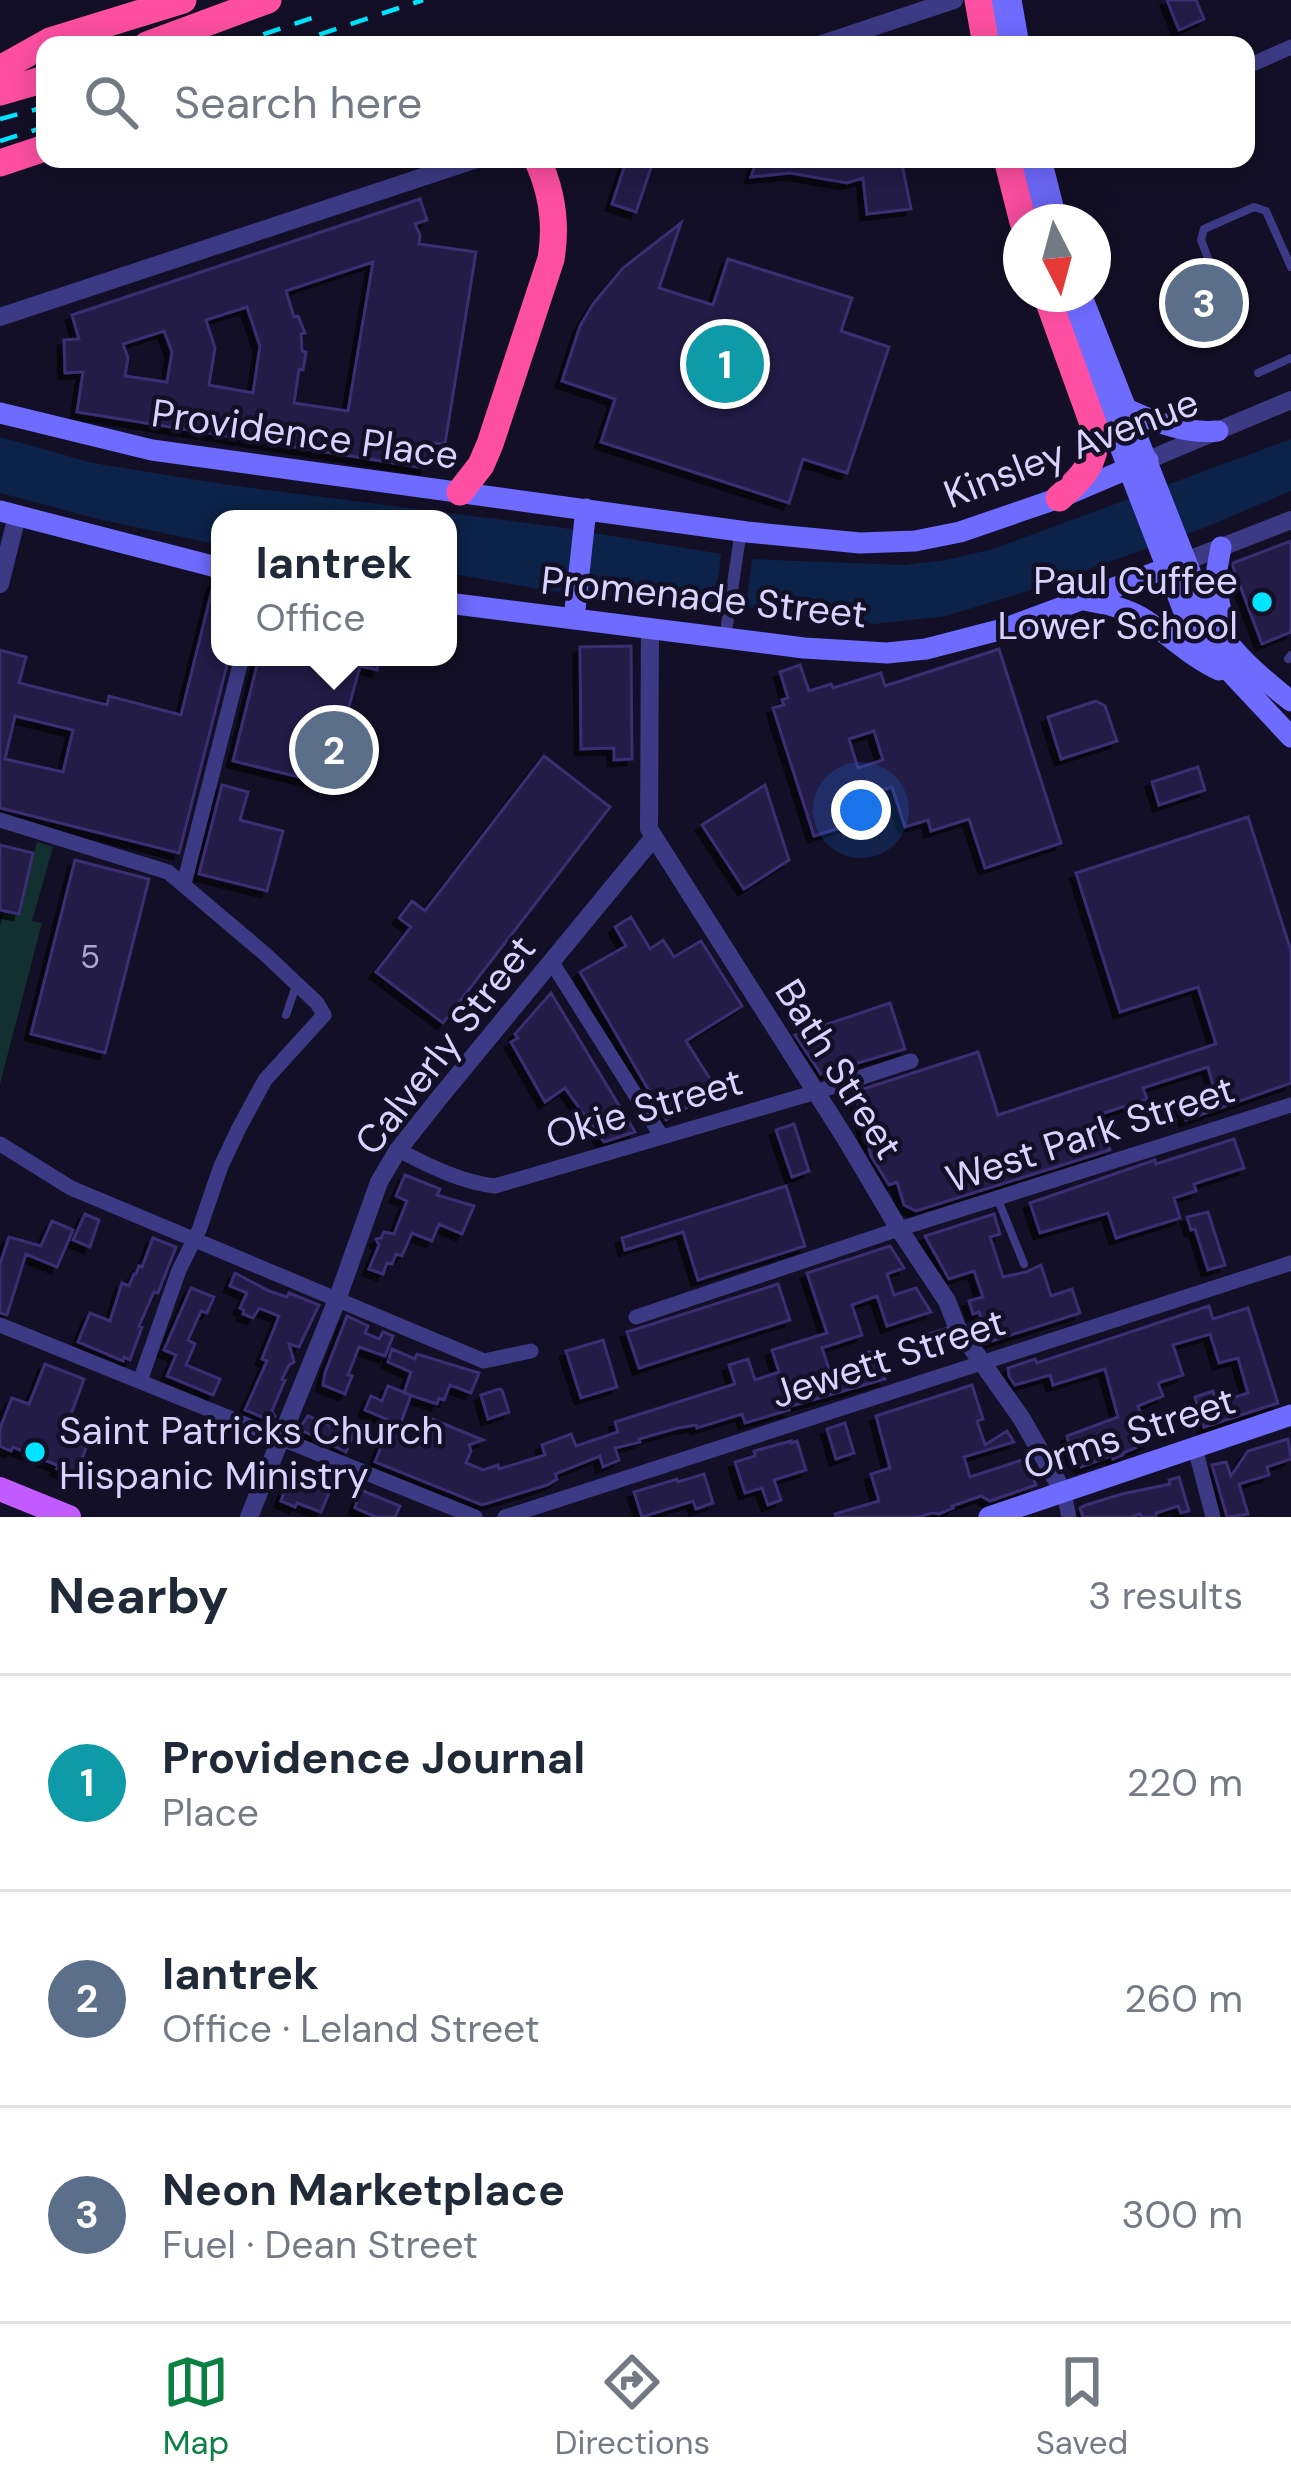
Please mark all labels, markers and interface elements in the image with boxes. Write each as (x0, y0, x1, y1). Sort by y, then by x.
search box (36, 36, 1255, 168)
icon: search (78, 69, 144, 135)
text: Search here (174, 73, 422, 132)
north arrow (1003, 204, 1111, 312)
pin: 3 (1165, 258, 1243, 348)
pin: 1 (686, 319, 764, 409)
street label: Kinsley Avenue (936, 376, 1206, 520)
street label: Providence Place (148, 387, 462, 481)
popup (211, 510, 457, 666)
text: Iantrek (255, 533, 413, 592)
street label: Promenade Street (539, 555, 869, 639)
place label: Paul Cuffee Lower School (998, 555, 1238, 651)
marker: Paul Cuffee Lower School (1249, 589, 1275, 615)
text: Office (255, 592, 365, 643)
pin: 2 (295, 705, 373, 795)
your location (831, 780, 891, 840)
street label: Calverly Street (343, 925, 547, 1165)
house number: 5 (80, 935, 100, 978)
street label: Bath Street (764, 969, 914, 1169)
street label: Okie Street (540, 1056, 748, 1160)
street label: West Park Street (939, 1063, 1241, 1205)
street label: Jewett Street (765, 1296, 1011, 1420)
street label: Orms Street (1017, 1375, 1241, 1491)
place label: Saint Patricks Church Hispanic Ministry (59, 1405, 444, 1501)
marker: Saint Patricks Church Hispanic Ministry (22, 1439, 48, 1465)
text: Nearby (48, 1562, 229, 1629)
text: 3 results (1088, 1570, 1243, 1621)
text: Providence Journal (162, 1728, 585, 1787)
text: 1 (80, 1757, 94, 1808)
text: 220 m (1127, 1757, 1243, 1808)
text: Place (162, 1787, 259, 1838)
text: Iantrek (162, 1944, 319, 2003)
text: 2 (76, 1973, 98, 2024)
text: 260 m (1124, 1973, 1243, 2024)
text: Office · Leland Street (162, 2003, 540, 2054)
text: Neon Marketplace (162, 2160, 565, 2219)
text: 3 (75, 2189, 99, 2240)
text: 300 m (1121, 2189, 1243, 2240)
text: Fuel · Dean Street (162, 2219, 478, 2270)
tab: Map (163, 2349, 229, 2464)
tab: Directions (555, 2349, 710, 2464)
tab: Saved (1036, 2349, 1128, 2464)

